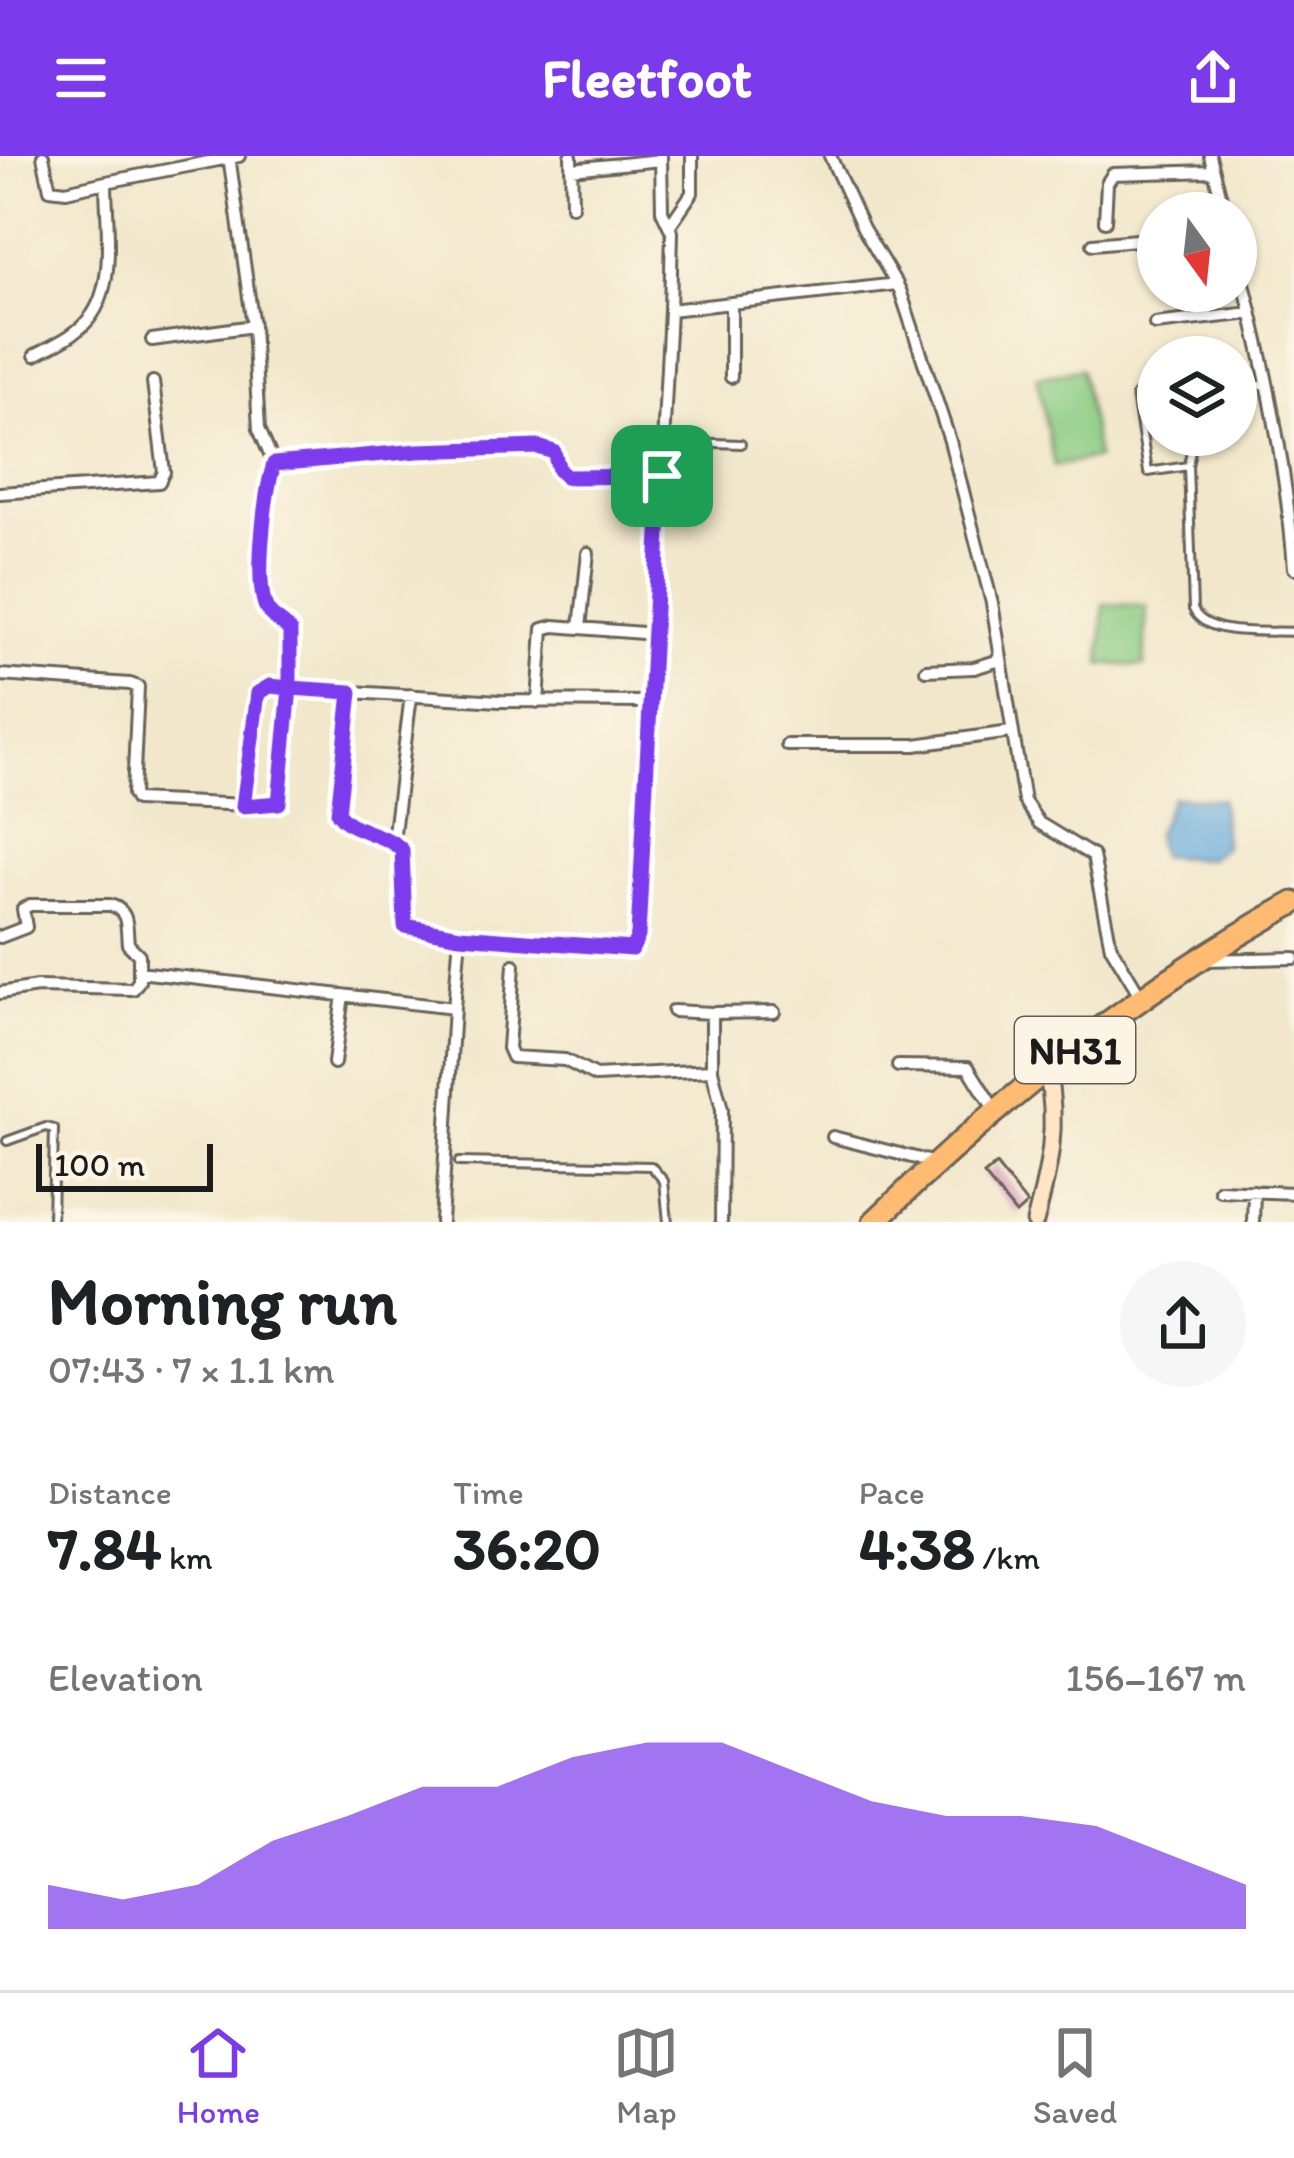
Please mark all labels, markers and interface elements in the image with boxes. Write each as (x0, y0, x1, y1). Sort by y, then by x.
icon: menu (48, 45, 114, 111)
icon: share (1180, 45, 1246, 111)
text: Fleetfoot (542, 46, 752, 111)
north arrow (1137, 192, 1257, 312)
map controls (1137, 192, 1257, 456)
button: layers (1137, 336, 1257, 456)
pin (611, 425, 713, 527)
icon: arrive (629, 443, 695, 509)
road number: NH31 (1015, 1017, 1135, 1083)
scale bar (36, 1138, 213, 1191)
text: 100 m (54, 1145, 145, 1184)
text: Morning run (48, 1261, 397, 1341)
button: share (1120, 1261, 1246, 1387)
text: 07:43 · 7 × 1.1 km (48, 1346, 335, 1393)
text: Distance (48, 1473, 172, 1512)
text: Time (453, 1473, 524, 1512)
text: Pace (859, 1473, 925, 1512)
text: 7.84 (48, 1512, 161, 1584)
text: 36:20 (453, 1512, 601, 1584)
text: 4:38 (859, 1512, 975, 1584)
text: km (161, 1538, 213, 1577)
text: /km (975, 1538, 1040, 1577)
text: Elevation (48, 1654, 203, 1701)
text: 156–167 m (1065, 1654, 1246, 1701)
tab: Home (177, 2020, 260, 2131)
tab: Map (613, 2020, 679, 2131)
tab: Saved (1033, 2020, 1117, 2131)

